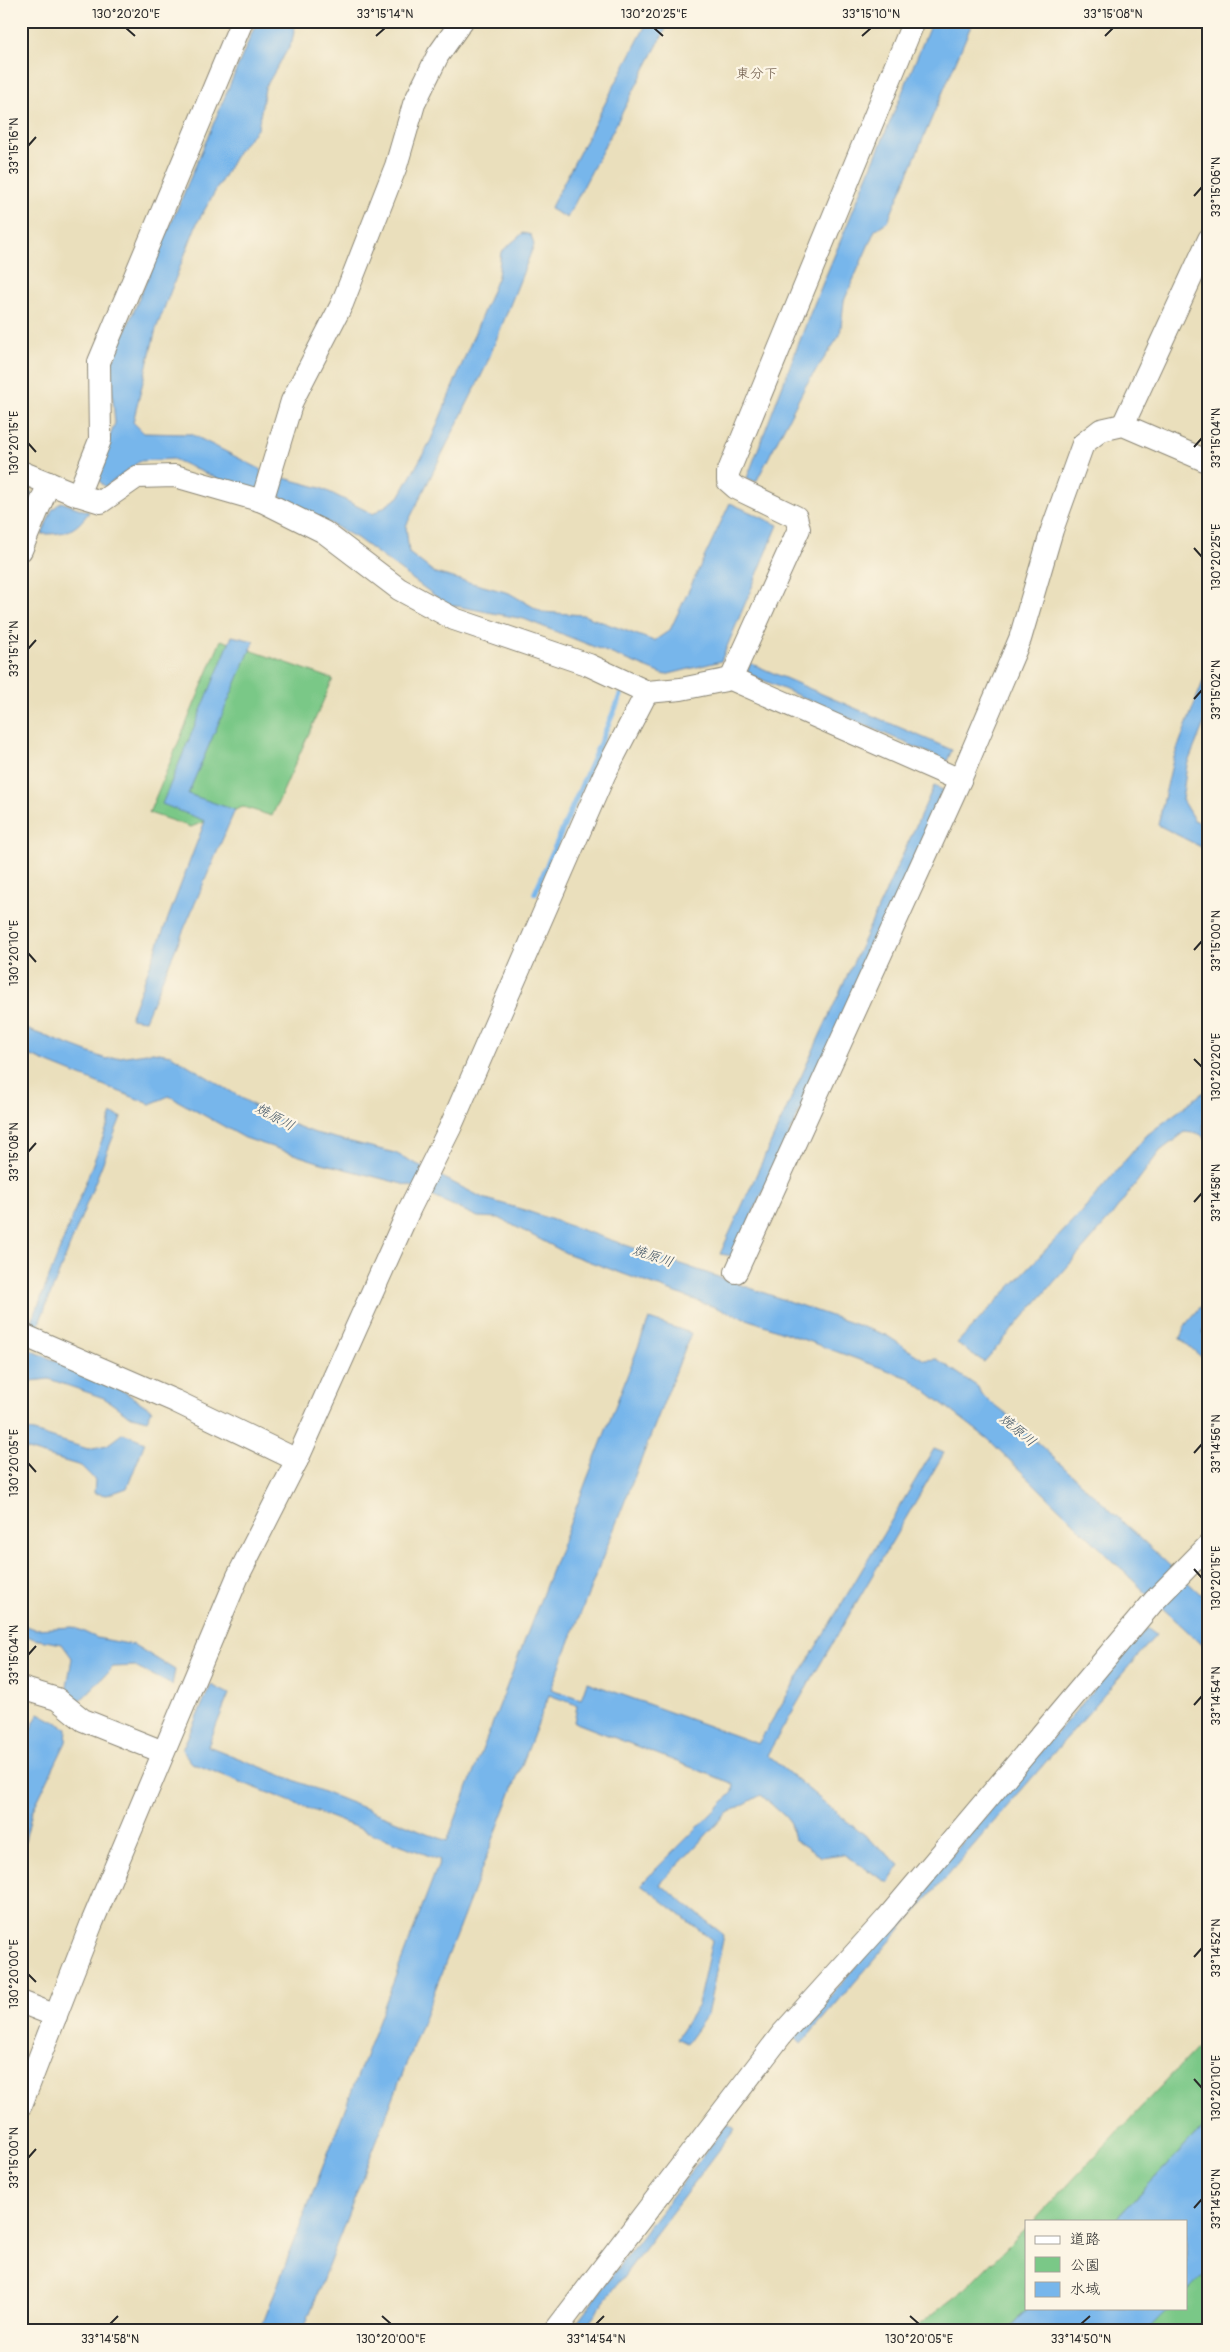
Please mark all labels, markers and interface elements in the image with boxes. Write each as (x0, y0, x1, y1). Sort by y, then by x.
text: 130°20'20"E (92, 7, 160, 22)
text: 33°15'14"N (357, 7, 413, 22)
text: 130°20'25"E (621, 7, 687, 22)
text: 33°15'10"N (842, 7, 900, 22)
text: 33°15'08"N (1083, 7, 1143, 22)
district label: 東分下 (736, 65, 778, 82)
text: 33°15'16"N (7, 118, 22, 174)
text: 33°15'06"N (1209, 157, 1224, 217)
text: 33°15'04"N (1209, 408, 1224, 468)
text: 130°20'15"E (7, 411, 22, 475)
text: 130°20'25"E (1209, 524, 1224, 590)
text: 33°15'12"N (7, 621, 22, 677)
text: 33°15'02"N (1209, 660, 1224, 720)
text: 33°15'00"N (1209, 910, 1224, 972)
text: 130°20'10"E (7, 920, 22, 986)
text: 130°20'20"E (1209, 1033, 1224, 1101)
water label: 焼原川 (253, 1099, 297, 1135)
text: 33°15'08"N (7, 1122, 22, 1182)
text: 33°14'58"N (1209, 1164, 1224, 1222)
water label: 焼原川 (630, 1241, 676, 1271)
water label: 焼原川 (996, 1410, 1040, 1450)
text: 33°14'56"N (1209, 1414, 1224, 1474)
text: 130°20'05"E (7, 1429, 22, 1497)
text: 130°20'15"E (1209, 1546, 1224, 1610)
text: 33°15'04"N (7, 1625, 22, 1685)
text: 33°14'54"N (1209, 1666, 1224, 1726)
text: 33°14'52"N (1209, 1919, 1224, 1977)
text: 130°20'00"E (7, 1939, 22, 2009)
text: 130°20'10"E (1209, 2055, 1224, 2121)
text: 33°15'00"N (7, 2127, 22, 2189)
text: 33°14'50"N (1209, 2169, 1224, 2229)
legend (1025, 2220, 1188, 2310)
text: 道路 (1070, 2230, 1100, 2249)
text: 公園 (1070, 2256, 1100, 2275)
text: 水域 (1070, 2280, 1100, 2299)
text: 33°14'58"N (81, 2332, 139, 2347)
text: 130°20'00"E (356, 2332, 426, 2347)
text: 33°14'54"N (566, 2332, 626, 2347)
text: 130°20'05"E (885, 2332, 953, 2347)
text: 33°14'50"N (1051, 2332, 1111, 2347)

